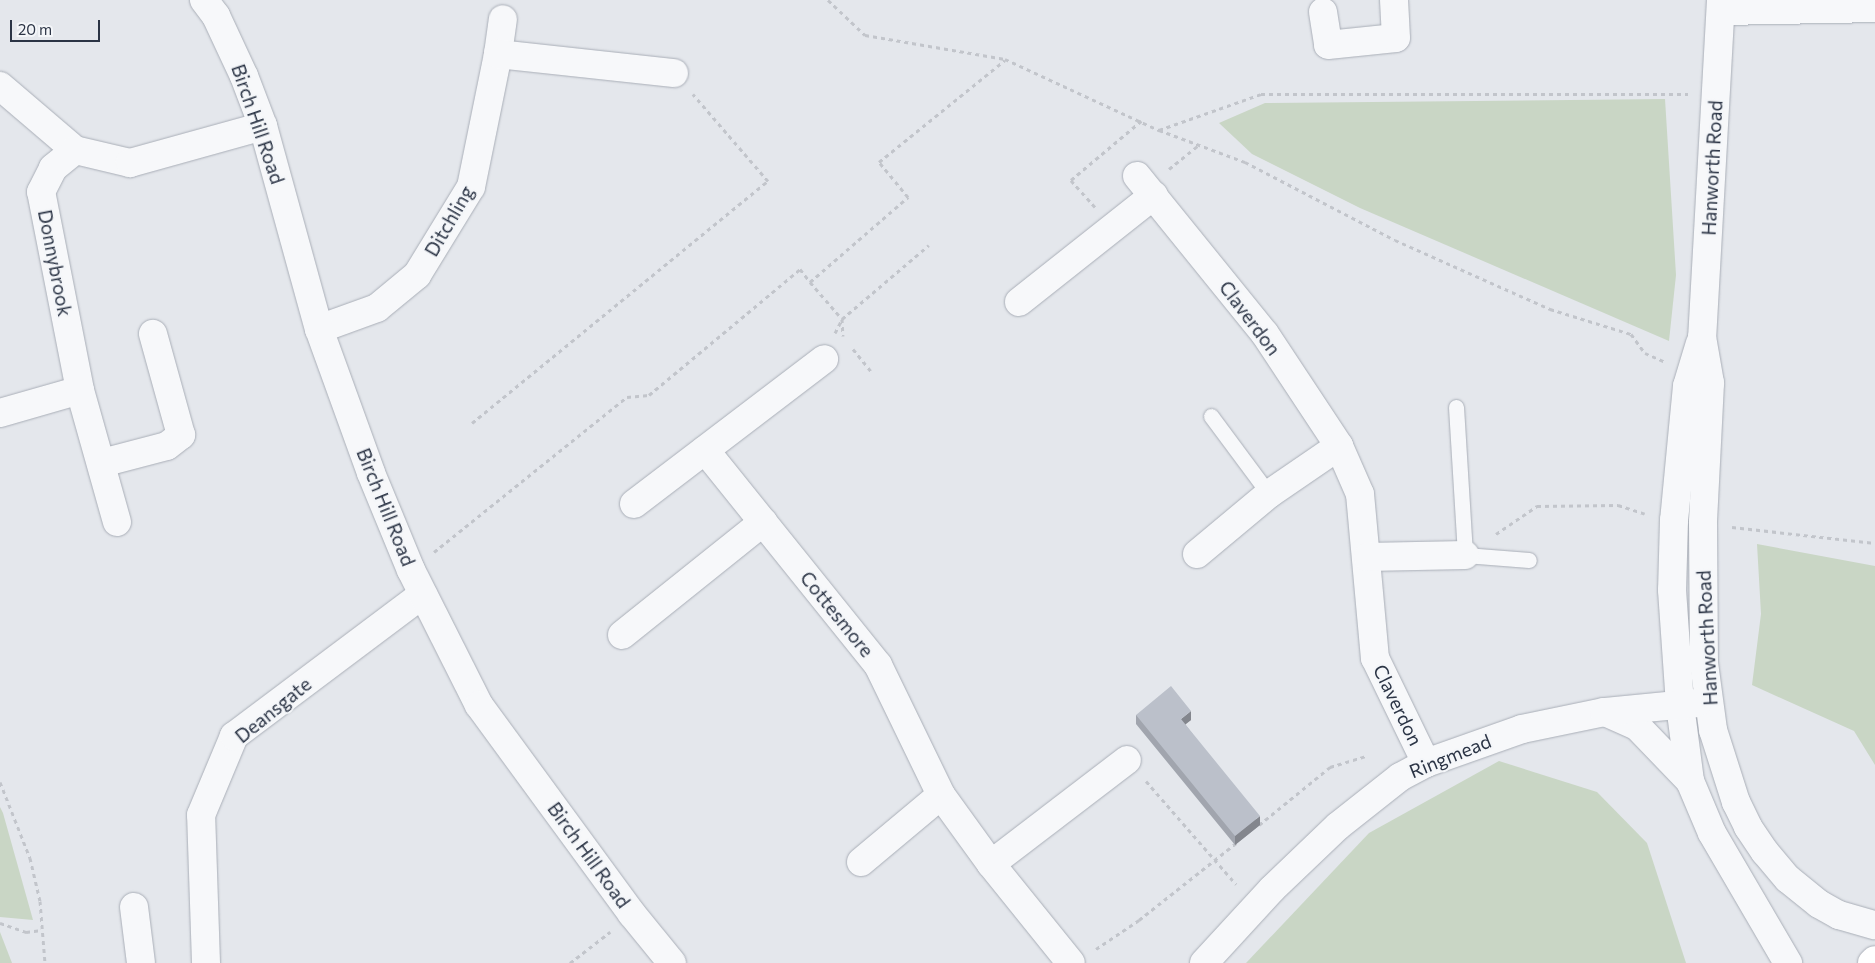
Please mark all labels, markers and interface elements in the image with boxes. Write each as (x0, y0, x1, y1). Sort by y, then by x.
scale bar (12, 10, 102, 42)
text: 20 m (18, 20, 52, 38)
street label: Birch Hill Road (227, 61, 289, 187)
street label: Hanworth Road (1697, 100, 1727, 236)
street label: Ditchling (420, 182, 478, 260)
street label: Donnybrook (33, 208, 77, 318)
street label: Claverdon (1215, 276, 1285, 360)
street label: Birch Hill Road (352, 445, 420, 569)
street label: Cottesmore (796, 567, 878, 661)
street label: Hanworth Road (1692, 570, 1722, 706)
street label: Claverdon (1369, 661, 1427, 749)
street label: Deansgate (230, 672, 316, 748)
street label: Ringmead (1406, 729, 1494, 783)
street label: Birch Hill Road (543, 798, 635, 912)

